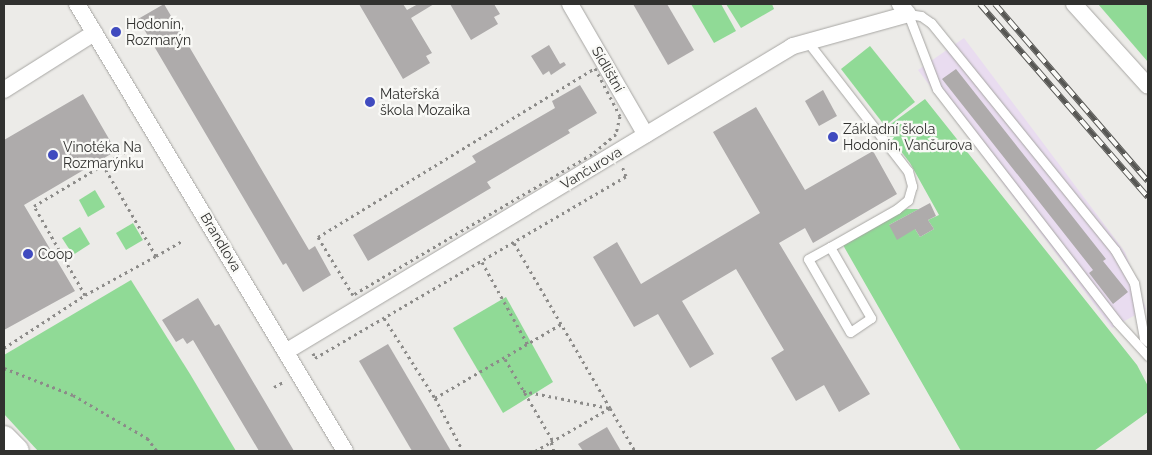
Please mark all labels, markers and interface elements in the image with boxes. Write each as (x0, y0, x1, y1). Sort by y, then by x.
place label: Hodonín, Rozmarýn (126, 16, 191, 48)
marker: Hodonín, Rozmarýn (110, 26, 122, 38)
street label: Sídlištní (588, 43, 628, 95)
place label: Mateřská škola Mozaika (380, 86, 470, 118)
marker: Mateřská škola Mozaika (364, 96, 376, 108)
place label: Základní škola Hodonín, Vančurova (843, 121, 973, 154)
marker: Základní škola Hodonín, Vančurova (827, 131, 839, 143)
place label: Vinotéka Na Rozmarýnku (63, 139, 144, 172)
street label: Vančurova (557, 143, 625, 193)
marker: Vinotéka Na Rozmarýnku (47, 149, 59, 161)
street label: Brandlova (197, 210, 245, 274)
place label: Coop (38, 246, 73, 262)
marker: Coop (22, 248, 34, 260)

